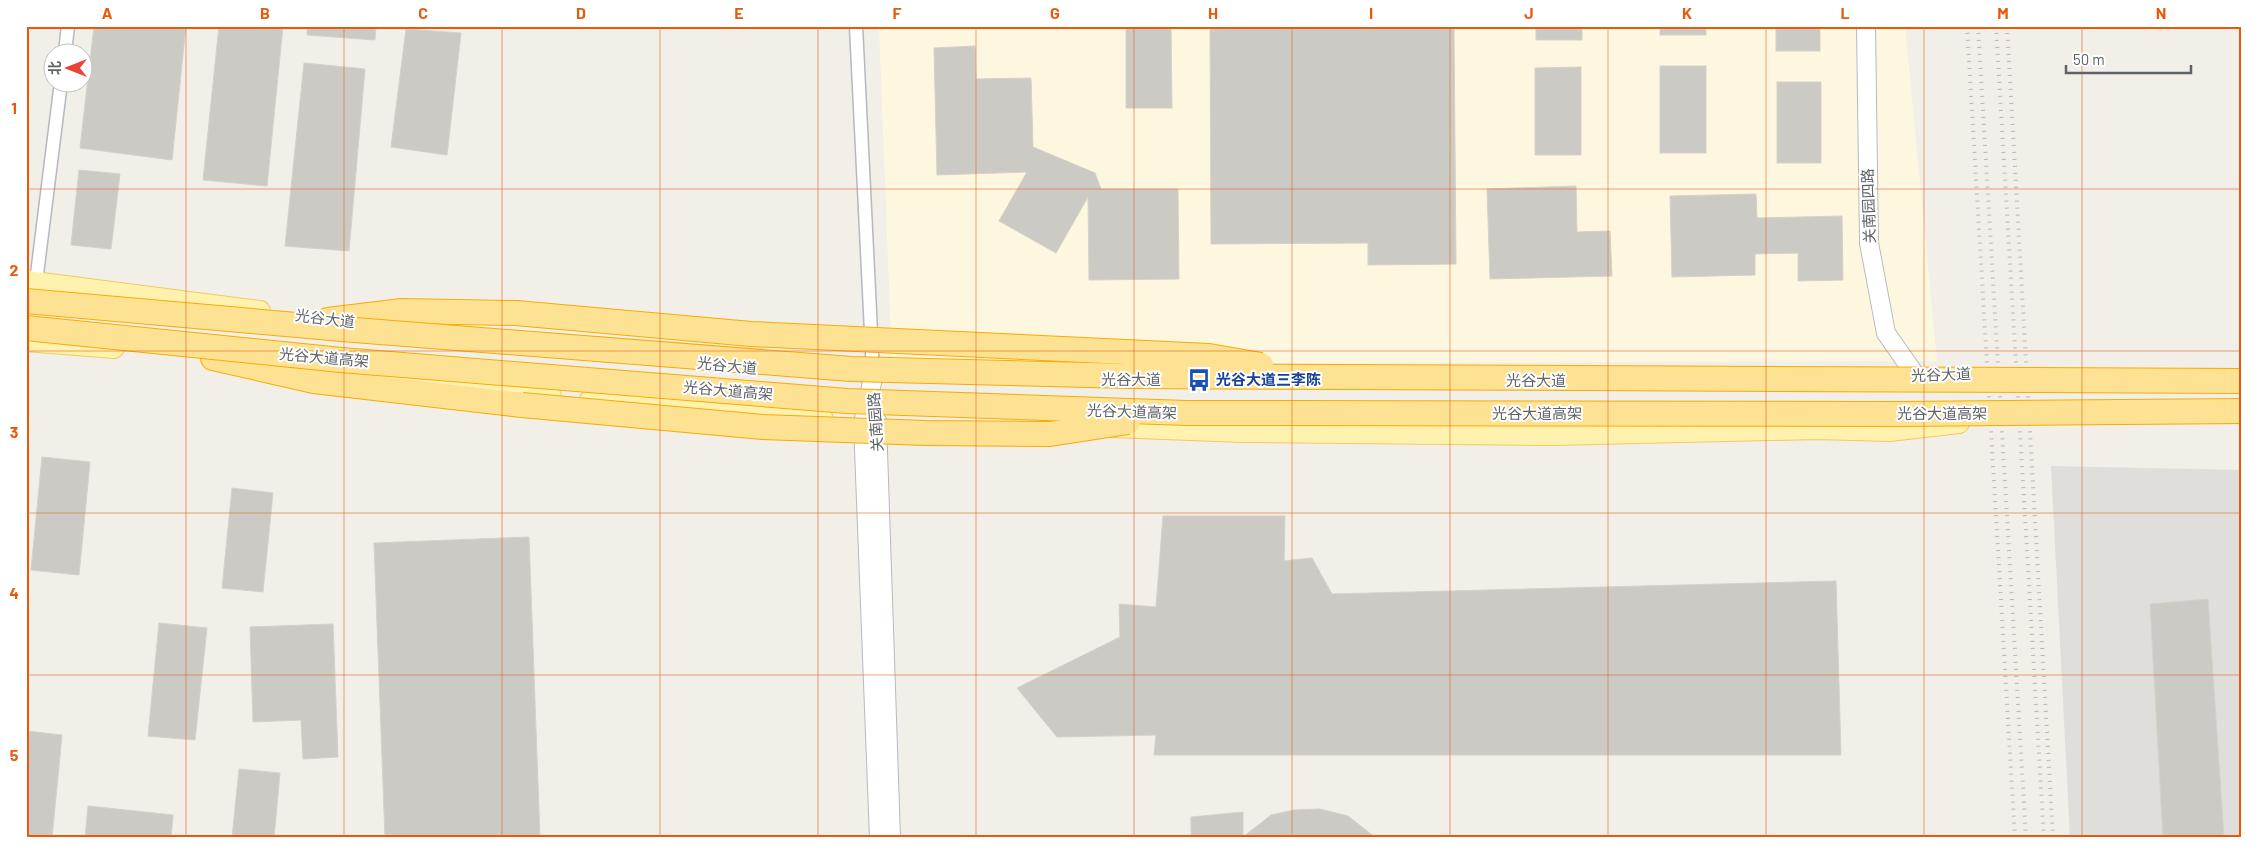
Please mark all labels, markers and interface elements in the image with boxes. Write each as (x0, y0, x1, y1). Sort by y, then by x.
text: A (102, 3, 113, 22)
text: B (260, 3, 270, 22)
text: C (418, 3, 428, 22)
text: D (576, 3, 586, 22)
text: E (734, 3, 744, 22)
text: F (893, 3, 902, 22)
text: G (1050, 3, 1060, 22)
text: H (1208, 3, 1218, 22)
text: I (1369, 3, 1373, 22)
text: J (1524, 3, 1534, 22)
text: K (1682, 3, 1692, 22)
text: L (1840, 3, 1850, 22)
text: M (1997, 3, 2009, 22)
text: N (2156, 3, 2166, 22)
north arrow (42, 42, 92, 92)
scale bar (2066, 42, 2190, 74)
text: 50 m (2073, 50, 2105, 68)
text: 北 (46, 61, 63, 75)
text: 1 (11, 98, 17, 117)
street label: 关南园四路 (1858, 168, 1878, 244)
text: 2 (10, 260, 19, 279)
street label: 光谷大道 (294, 305, 356, 331)
street label: 光谷大道高架 (278, 344, 370, 370)
street label: 光谷大道 (696, 353, 758, 377)
street label: 光谷大道 (1911, 364, 1971, 384)
bus stop icon: 光谷大道三李陈 (1186, 367, 1212, 393)
street label: 光谷大道 (1101, 370, 1161, 388)
place label: 光谷大道三李陈 (1216, 370, 1321, 388)
street label: 光谷大道 (1506, 371, 1566, 389)
street label: 光谷大道高架 (682, 377, 774, 403)
street label: 关南园路 (864, 392, 886, 453)
street label: 光谷大道高架 (1087, 400, 1177, 422)
street label: 光谷大道高架 (1492, 404, 1582, 422)
street label: 光谷大道高架 (1897, 404, 1987, 422)
text: 3 (10, 422, 18, 441)
text: 4 (9, 583, 19, 602)
text: 5 (10, 745, 19, 764)

